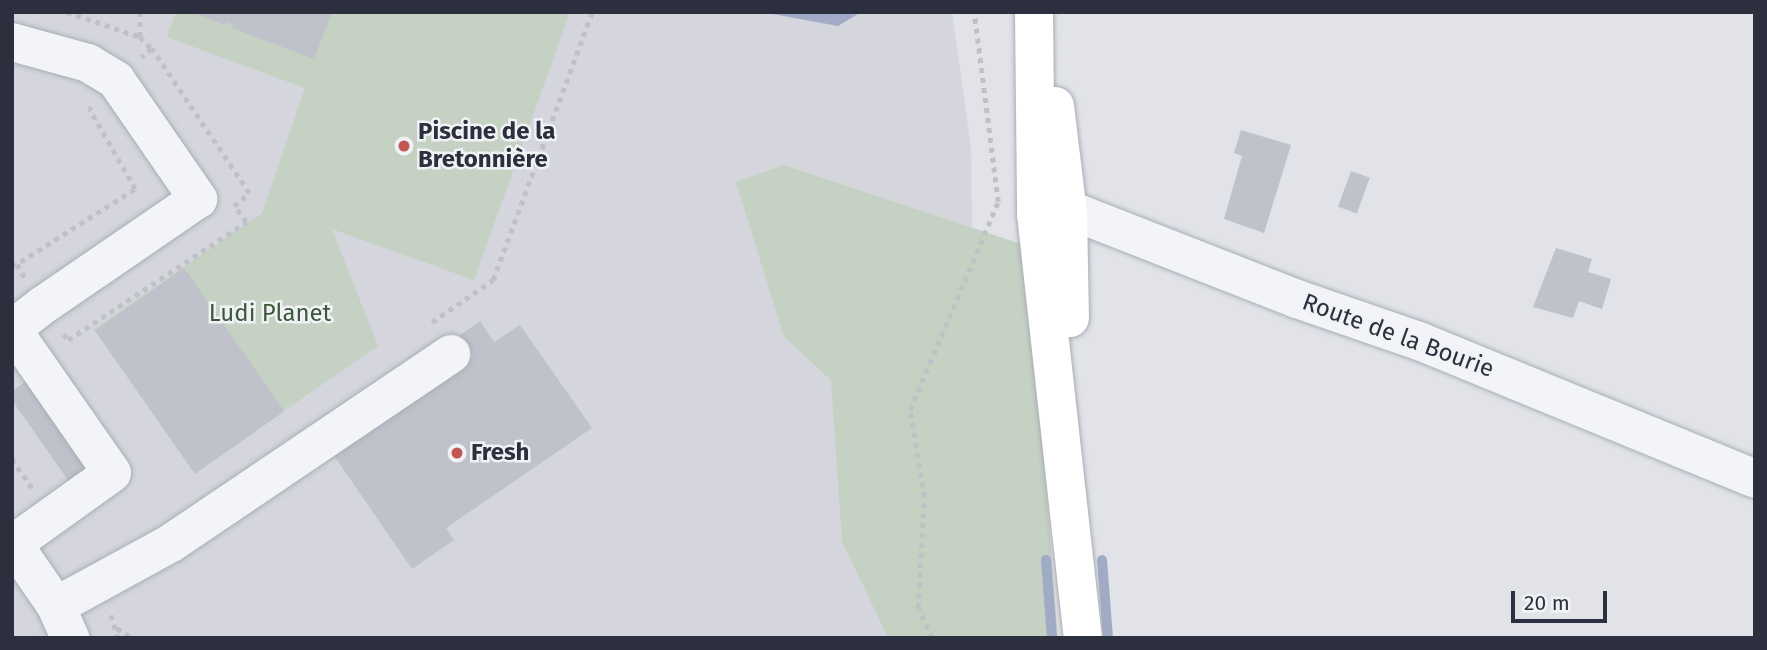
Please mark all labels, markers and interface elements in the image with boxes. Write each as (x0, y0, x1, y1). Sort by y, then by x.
place label: Piscine de la Bretonnière (418, 118, 555, 174)
marker: Piscine de la Bretonnière (396, 138, 412, 154)
street label: Route de la Bourie (1298, 288, 1498, 384)
park label: Ludi Planet (209, 300, 331, 328)
place label: Fresh (471, 439, 529, 467)
marker: Fresh (449, 445, 465, 461)
scale bar (1515, 576, 1611, 620)
text: 20 m (1524, 590, 1570, 616)

